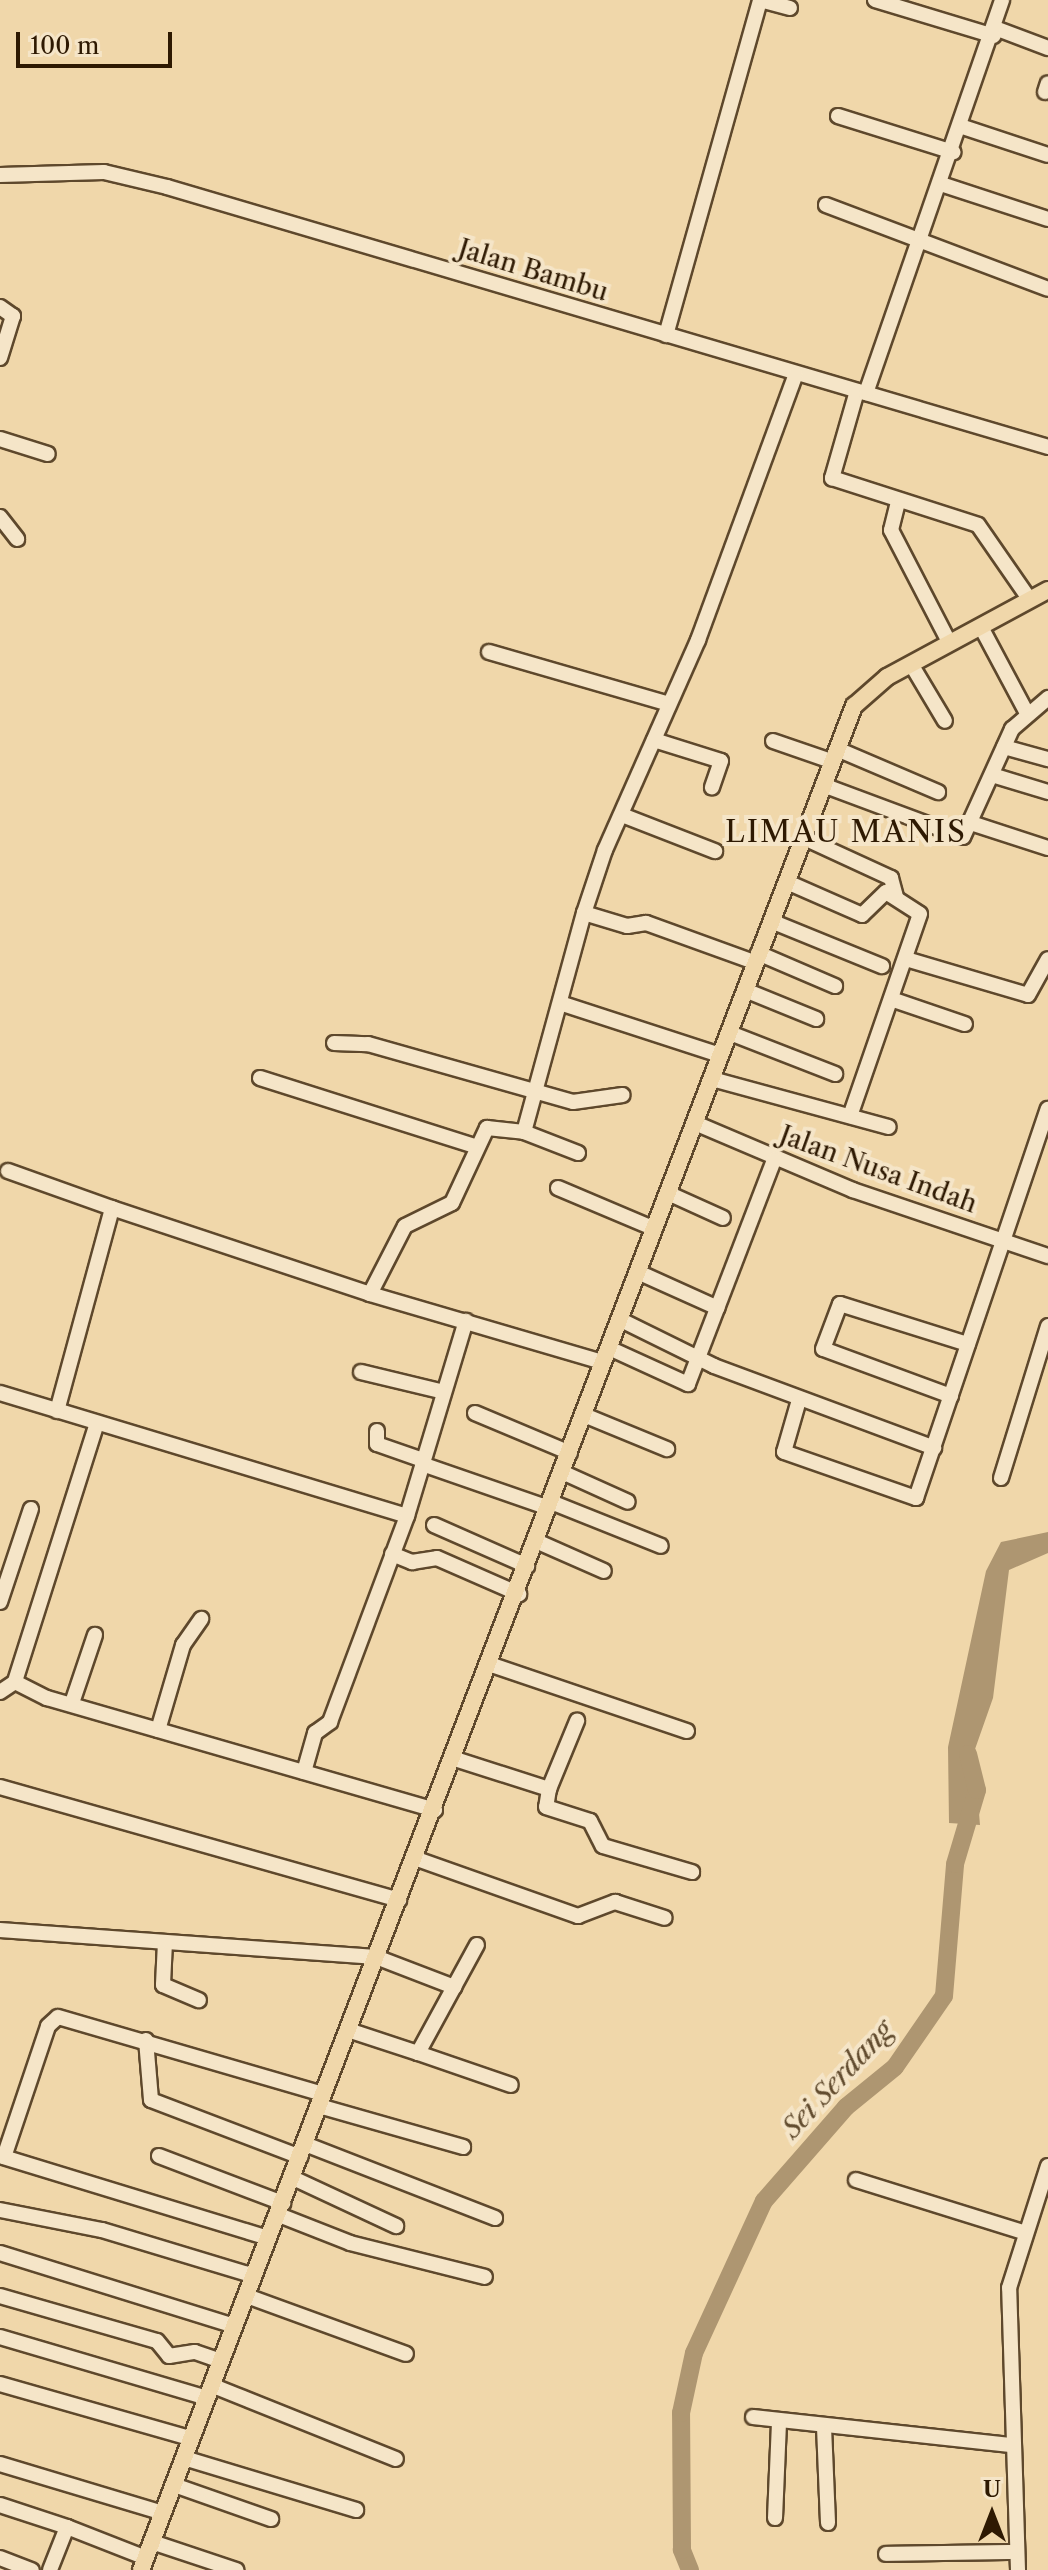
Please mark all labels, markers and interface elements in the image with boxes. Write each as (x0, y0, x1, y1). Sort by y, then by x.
scale bar (20, 16, 176, 66)
text: 100 m (30, 31, 99, 60)
street label: Jalan Bambu (454, 233, 612, 309)
district label: LIMAU MANIS (725, 814, 967, 850)
street label: Jalan Nusa Indah (775, 1120, 981, 1220)
water label: Sei Serdang (774, 2013, 900, 2145)
north arrow (952, 2474, 1032, 2554)
text: U (983, 2476, 1001, 2503)

